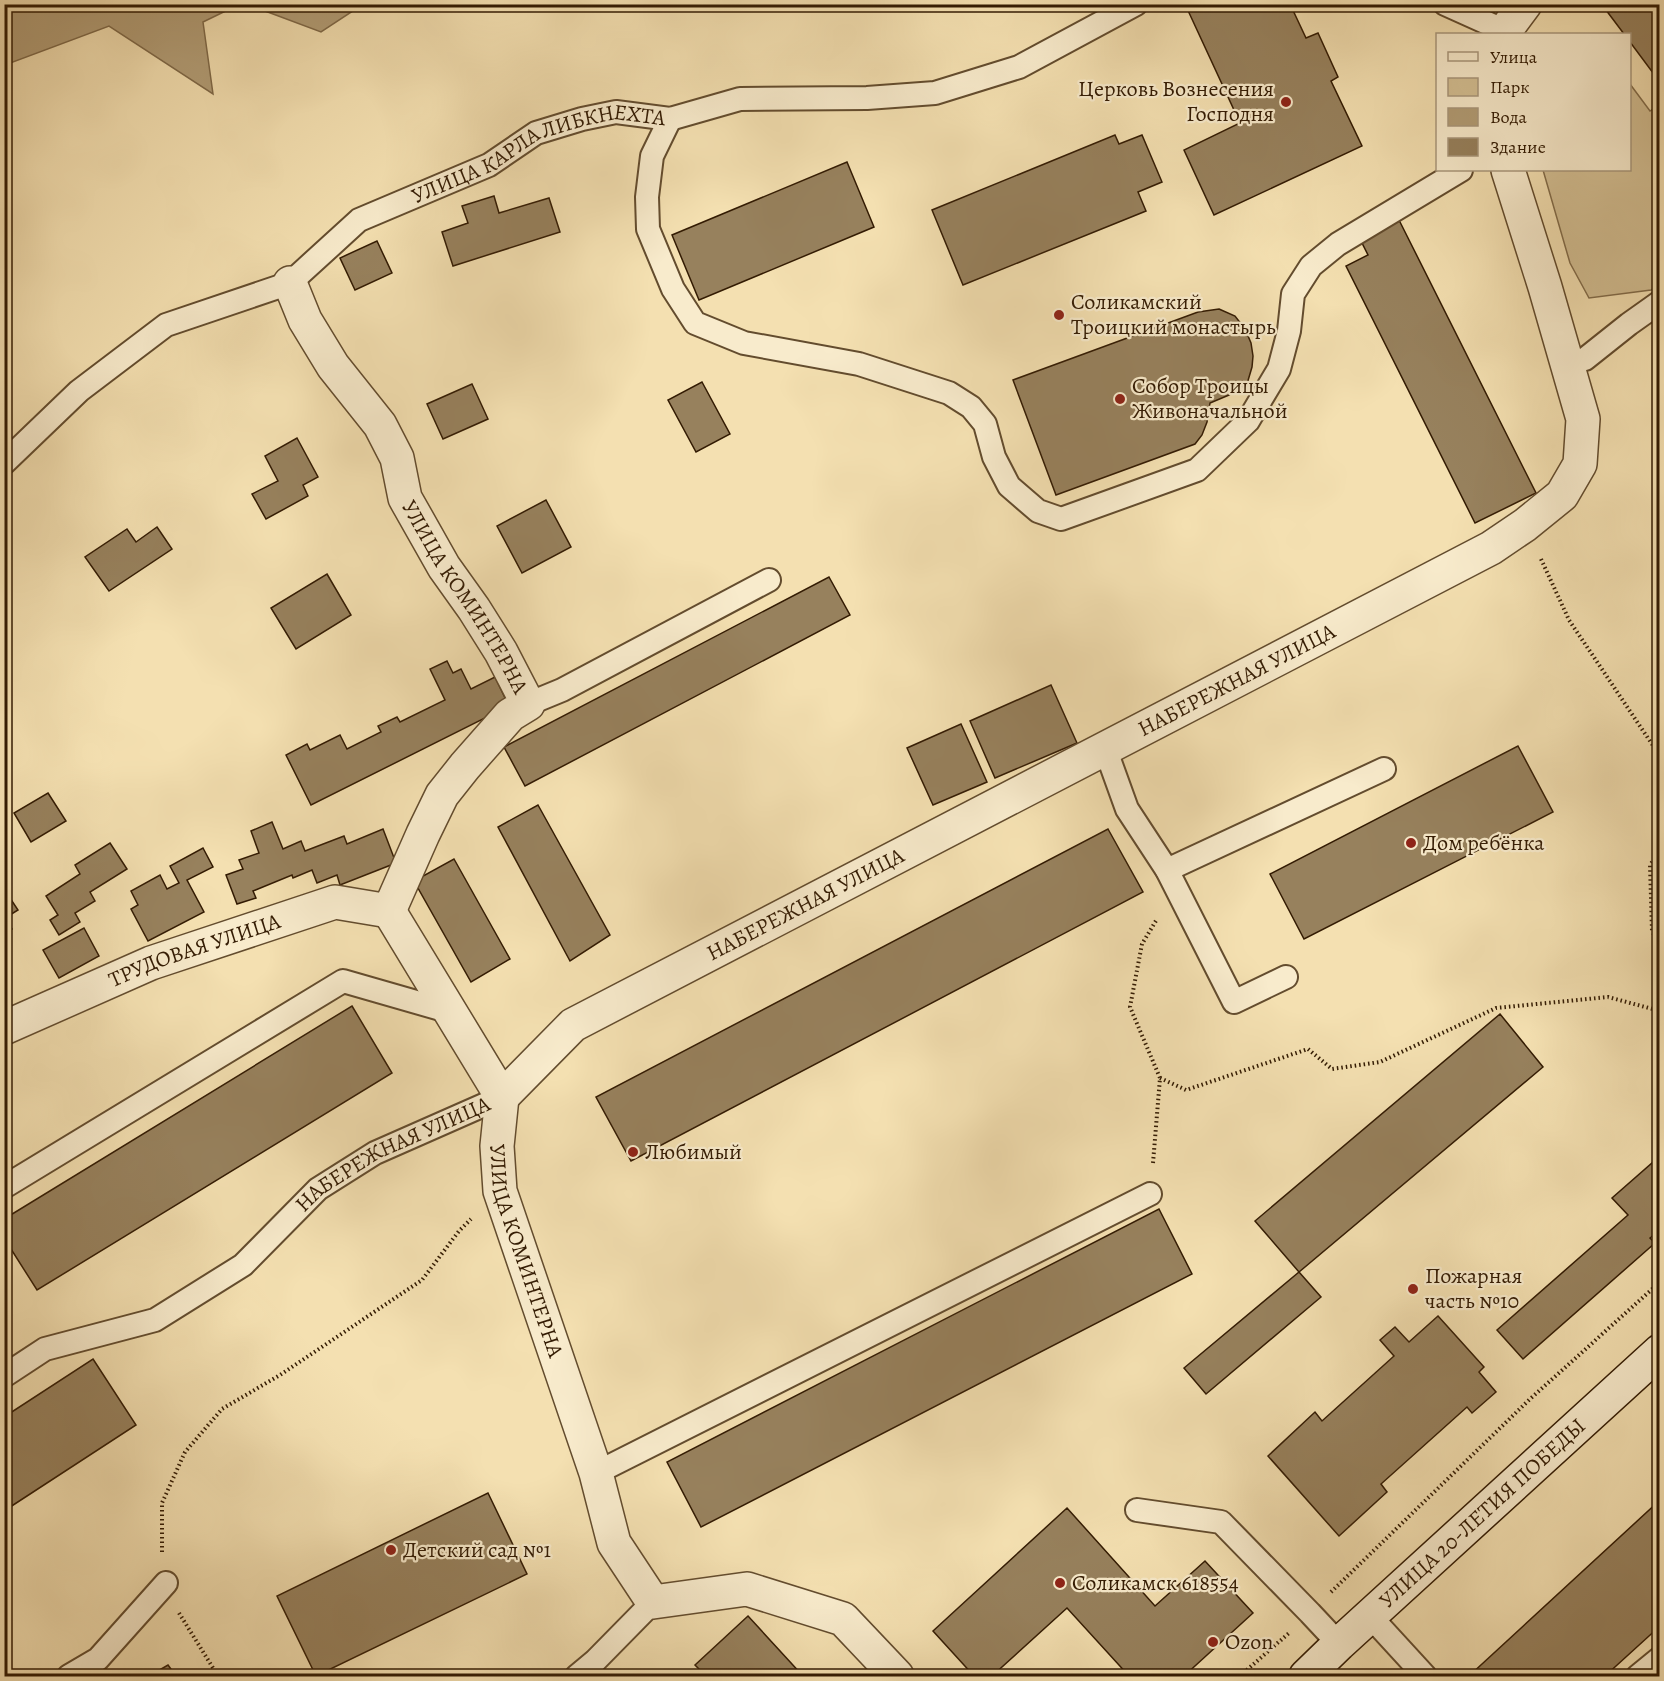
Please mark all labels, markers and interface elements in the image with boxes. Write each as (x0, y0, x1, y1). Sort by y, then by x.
legend (1436, 33, 1631, 171)
text: Улица (1490, 45, 1538, 69)
place label: Церковь Вознесения Господня (1078, 74, 1274, 129)
text: Парк (1490, 75, 1530, 99)
marker: Церковь Вознесения Господня (1279, 95, 1293, 109)
street label: УЛИЦА КАРЛА ЛИБКНЕХТА (407, 97, 668, 211)
text: Вода (1490, 105, 1528, 129)
text: Здание (1490, 135, 1546, 159)
place label: Соликамский Троицкий монастырь (1071, 287, 1276, 342)
marker: Соликамский Троицкий монастырь (1052, 308, 1066, 322)
place label: Собор Троицы Живоначальной (1132, 371, 1288, 426)
marker: Собор Троицы Живоначальной (1113, 392, 1127, 406)
street label: УЛИЦА КОМИНТЕРНА (394, 495, 536, 700)
street label: НАБЕРЕЖНАЯ УЛИЦА (1133, 616, 1342, 744)
place label: Дом ребёнка (1423, 828, 1545, 858)
marker: Дом ребёнка (1404, 836, 1418, 850)
street label: НАБЕРЕЖНАЯ УЛИЦА (701, 840, 910, 968)
street label: ТРУДОВАЯ УЛИЦА (104, 906, 285, 995)
street label: НАБЕРЕЖНАЯ УЛИЦА (288, 1089, 496, 1219)
place label: Любимый (645, 1137, 742, 1167)
street label: УЛИЦА КОМИНТЕРНА (482, 1143, 571, 1363)
marker: Любимый (626, 1145, 640, 1159)
place label: Пожарная часть №10 (1425, 1261, 1522, 1316)
marker: Пожарная часть №10 (1406, 1282, 1420, 1296)
street label: УЛИЦА 20-ЛЕТИЯ ПОБЕДЫ (1373, 1411, 1592, 1615)
place label: Детский сад №1 (403, 1535, 551, 1565)
marker: Детский сад №1 (384, 1543, 398, 1557)
place label: Соликамск 618554 (1072, 1568, 1239, 1598)
marker: Соликамск 618554 (1053, 1576, 1067, 1590)
place label: Ozon (1225, 1627, 1273, 1657)
marker: Ozon (1206, 1635, 1220, 1649)

